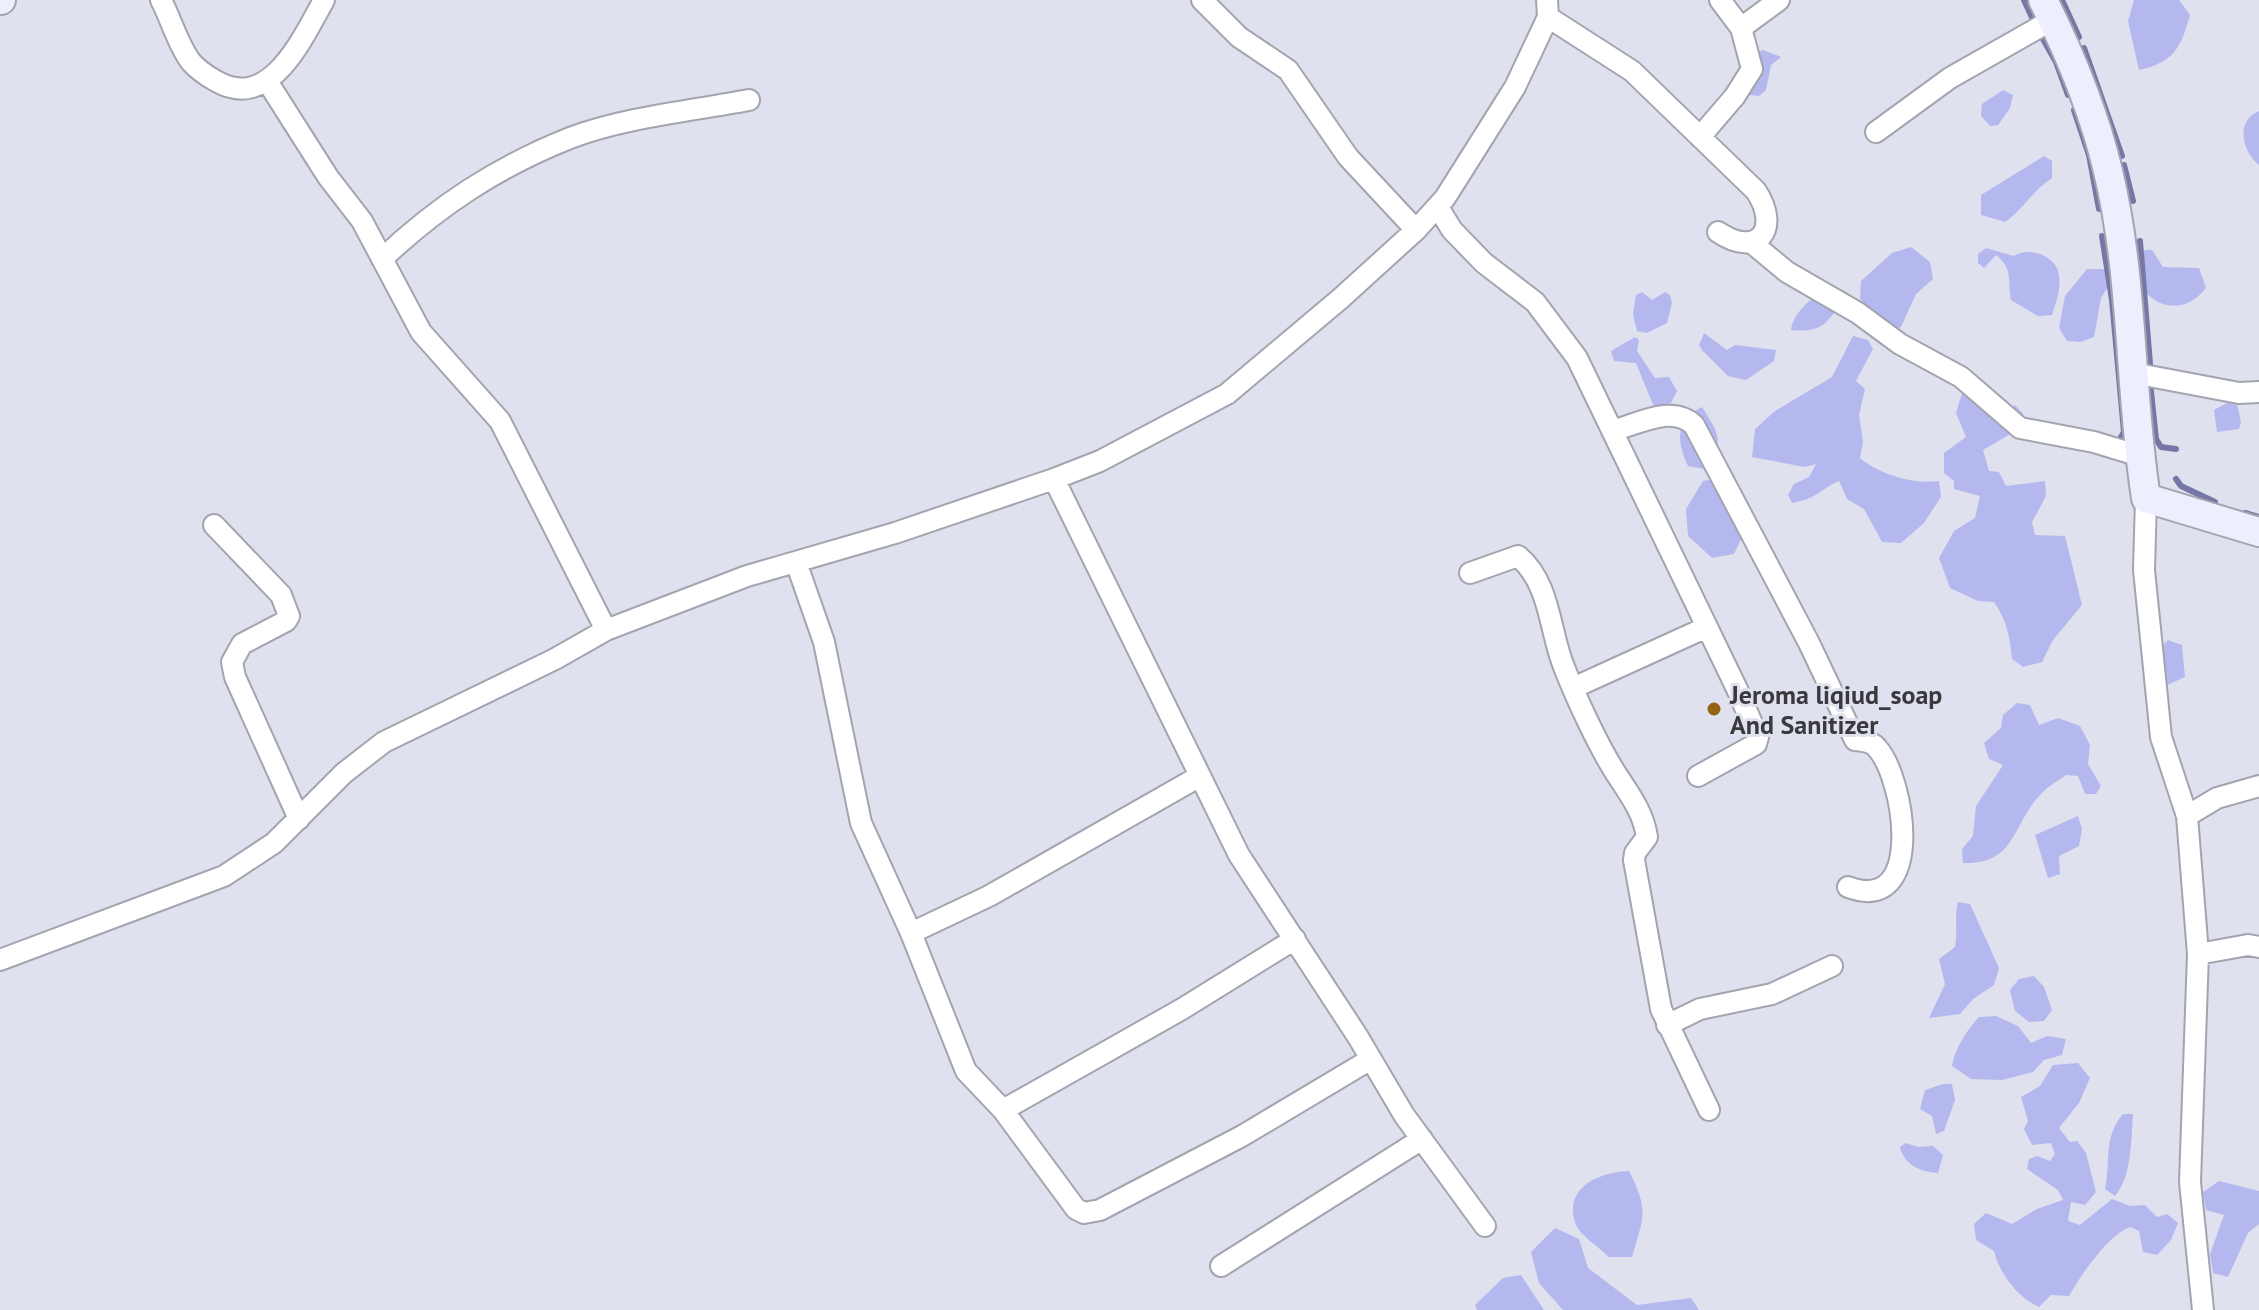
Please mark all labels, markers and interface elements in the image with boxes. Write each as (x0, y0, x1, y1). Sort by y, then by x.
place label: Jeroma liqiud_soap And Sanitizer (1729, 678, 1942, 741)
marker: Jeroma liqiud_soap And Sanitizer (1705, 700, 1723, 718)

